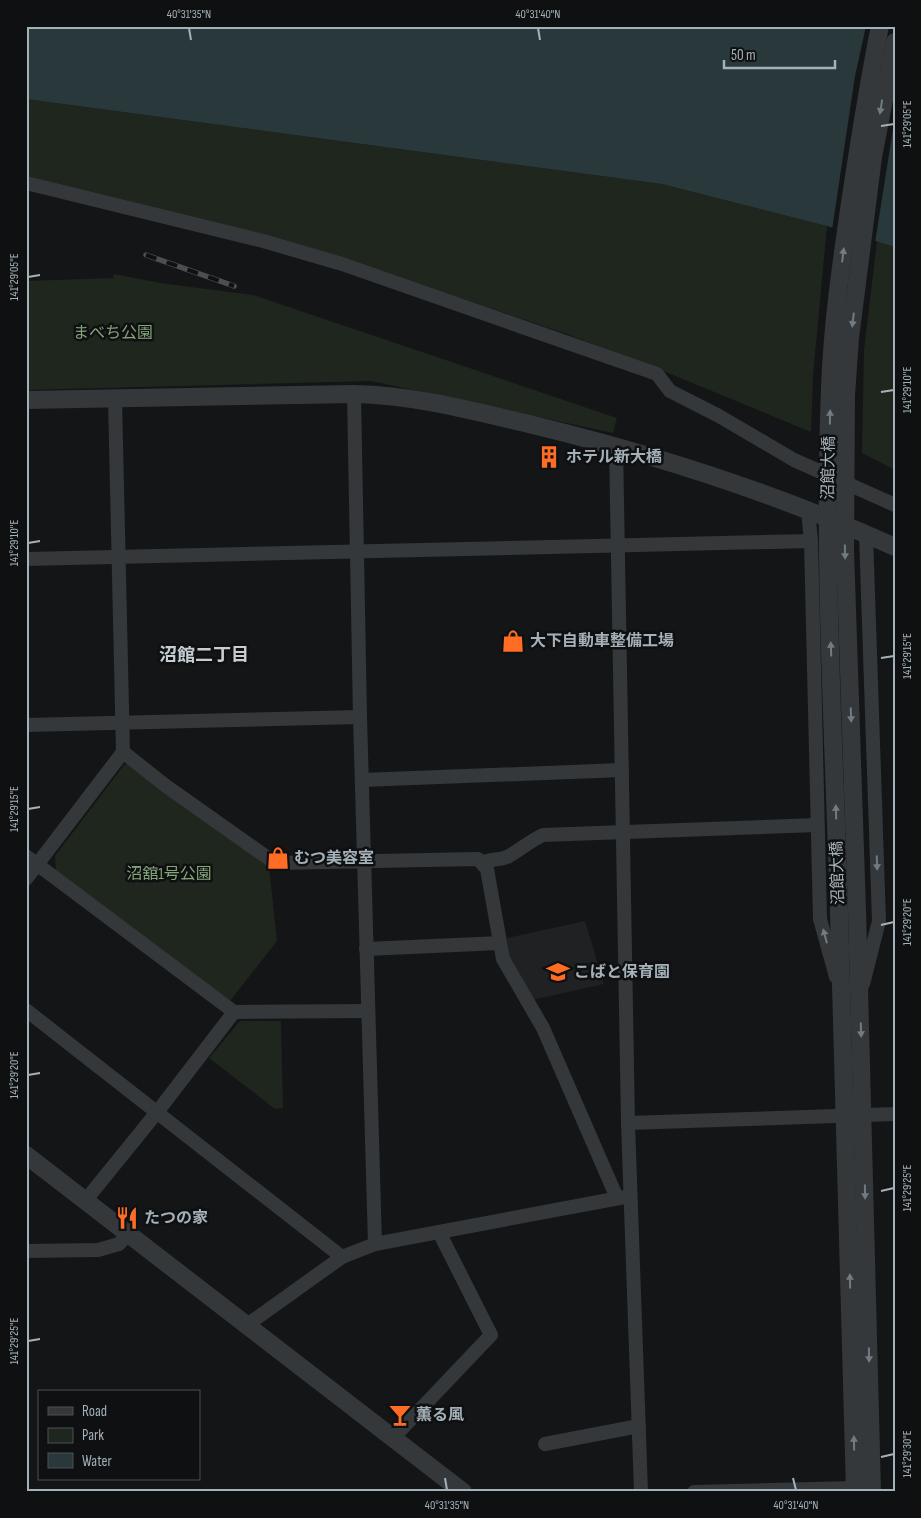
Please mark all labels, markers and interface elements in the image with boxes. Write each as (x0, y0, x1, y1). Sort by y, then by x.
text: 40°31'35"N (167, 7, 211, 22)
text: 40°31'40"N (516, 7, 560, 22)
scale bar (724, 38, 835, 70)
text: 50 m (731, 46, 756, 65)
one-way arrow (877, 99, 885, 115)
text: 141°29'05"E (900, 100, 915, 148)
one-way arrow (839, 247, 847, 263)
text: 141°29'05"E (7, 253, 22, 301)
one-way arrow (849, 312, 857, 328)
park label: まべち公園 (73, 324, 153, 343)
text: 141°29'10"E (900, 367, 915, 413)
one-way arrow (826, 409, 834, 425)
street label: 沼館大橋 (819, 436, 839, 500)
building icon: ホテル新大橋 (536, 444, 562, 470)
place label: ホテル新大橋 (566, 448, 662, 467)
text: 141°29'10"E (7, 520, 22, 566)
one-way arrow (842, 545, 850, 561)
shop icon: 大下自動車整備工場 (500, 628, 526, 654)
place label: 大下自動車整備工場 (530, 632, 674, 651)
text: 141°29'15"E (900, 633, 915, 679)
one-way arrow (827, 641, 835, 657)
district label: 沼館二丁目 (159, 645, 249, 666)
one-way arrow (847, 707, 855, 723)
text: 141°29'15"E (7, 786, 22, 832)
one-way arrow (832, 804, 840, 820)
street label: 沼館大橋 (827, 841, 849, 905)
shop icon: むつ美容室 (265, 845, 291, 871)
place label: むつ美容室 (294, 849, 374, 868)
one-way arrow (873, 855, 881, 871)
park label: 沼舘1号公園 (126, 865, 212, 884)
text: 141°29'20"E (900, 898, 915, 946)
one-way arrow (820, 928, 828, 943)
school or university icon: こばと保育園 (545, 959, 571, 985)
place label: こばと保育園 (574, 963, 670, 982)
one-way arrow (857, 1022, 865, 1038)
text: 141°29'20"E (7, 1051, 22, 1099)
text: 141°29'25"E (900, 1165, 915, 1211)
one-way arrow (861, 1184, 869, 1200)
restaurant icon: たつの家 (114, 1205, 140, 1231)
place label: たつの家 (144, 1209, 208, 1228)
one-way arrow (846, 1272, 854, 1288)
text: 141°29'25"E (7, 1318, 22, 1364)
one-way arrow (865, 1347, 873, 1363)
legend (38, 1390, 200, 1480)
text: Road (82, 1402, 107, 1421)
bar icon: 薫る風 (387, 1402, 413, 1428)
place label: 薫る風 (416, 1406, 464, 1425)
text: Park (82, 1426, 104, 1445)
text: 141°29'30"E (900, 1430, 915, 1478)
one-way arrow (850, 1435, 858, 1451)
text: Water (82, 1452, 113, 1471)
text: 40°31'35"N (425, 1498, 469, 1513)
text: 40°31'40"N (774, 1498, 818, 1513)

